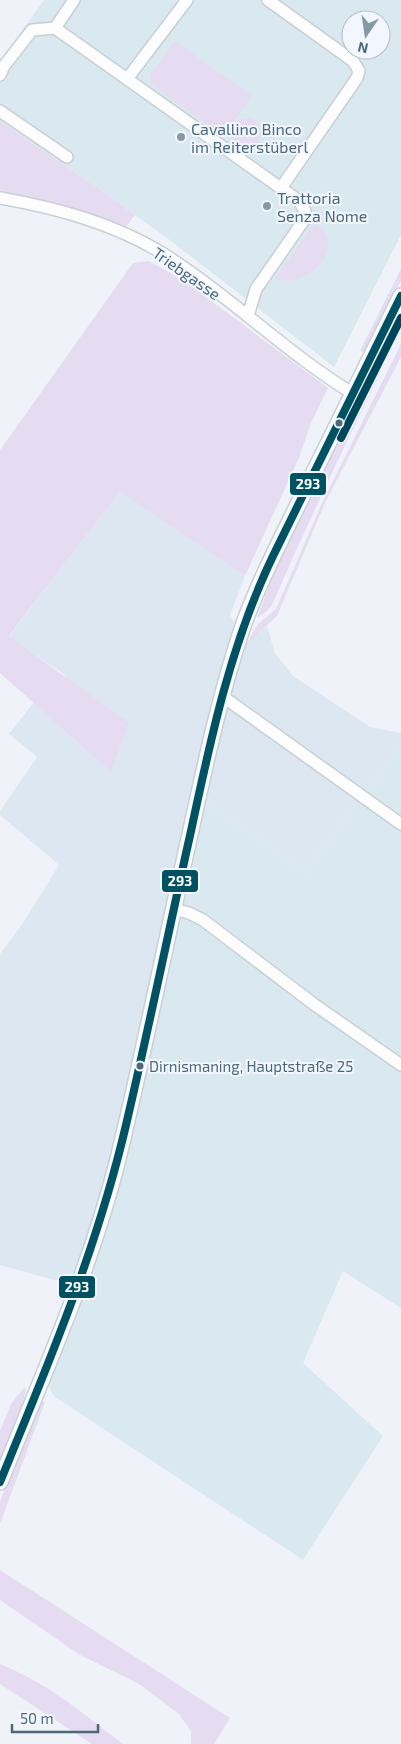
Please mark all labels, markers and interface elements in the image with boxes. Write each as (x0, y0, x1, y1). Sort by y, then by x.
north arrow (341, 10, 391, 60)
text: N (356, 39, 370, 58)
place label: Cavallino Binco im Reiterstüberl (191, 119, 308, 156)
marker: Cavallino Binco im Reiterstüberl (175, 131, 187, 143)
place label: Trattoria Senza Nome (277, 188, 367, 225)
marker: Trattoria Senza Nome (261, 200, 273, 212)
street label: Triebgasse (149, 243, 225, 303)
unlabelled marker (334, 418, 344, 428)
line badge: 293 (289, 472, 327, 496)
text: 293 (296, 475, 320, 492)
line badge: 293 (161, 869, 199, 893)
text: 293 (168, 872, 192, 889)
place label: Dirnismaning, Hauptstraße 25 (149, 1057, 353, 1075)
marker: Dirnismaning, Hauptstraße 25 (135, 1061, 145, 1071)
line badge: 293 (58, 1275, 96, 1299)
text: 293 (65, 1278, 89, 1295)
scale bar (12, 1702, 99, 1734)
text: 50 m (20, 1709, 54, 1727)

